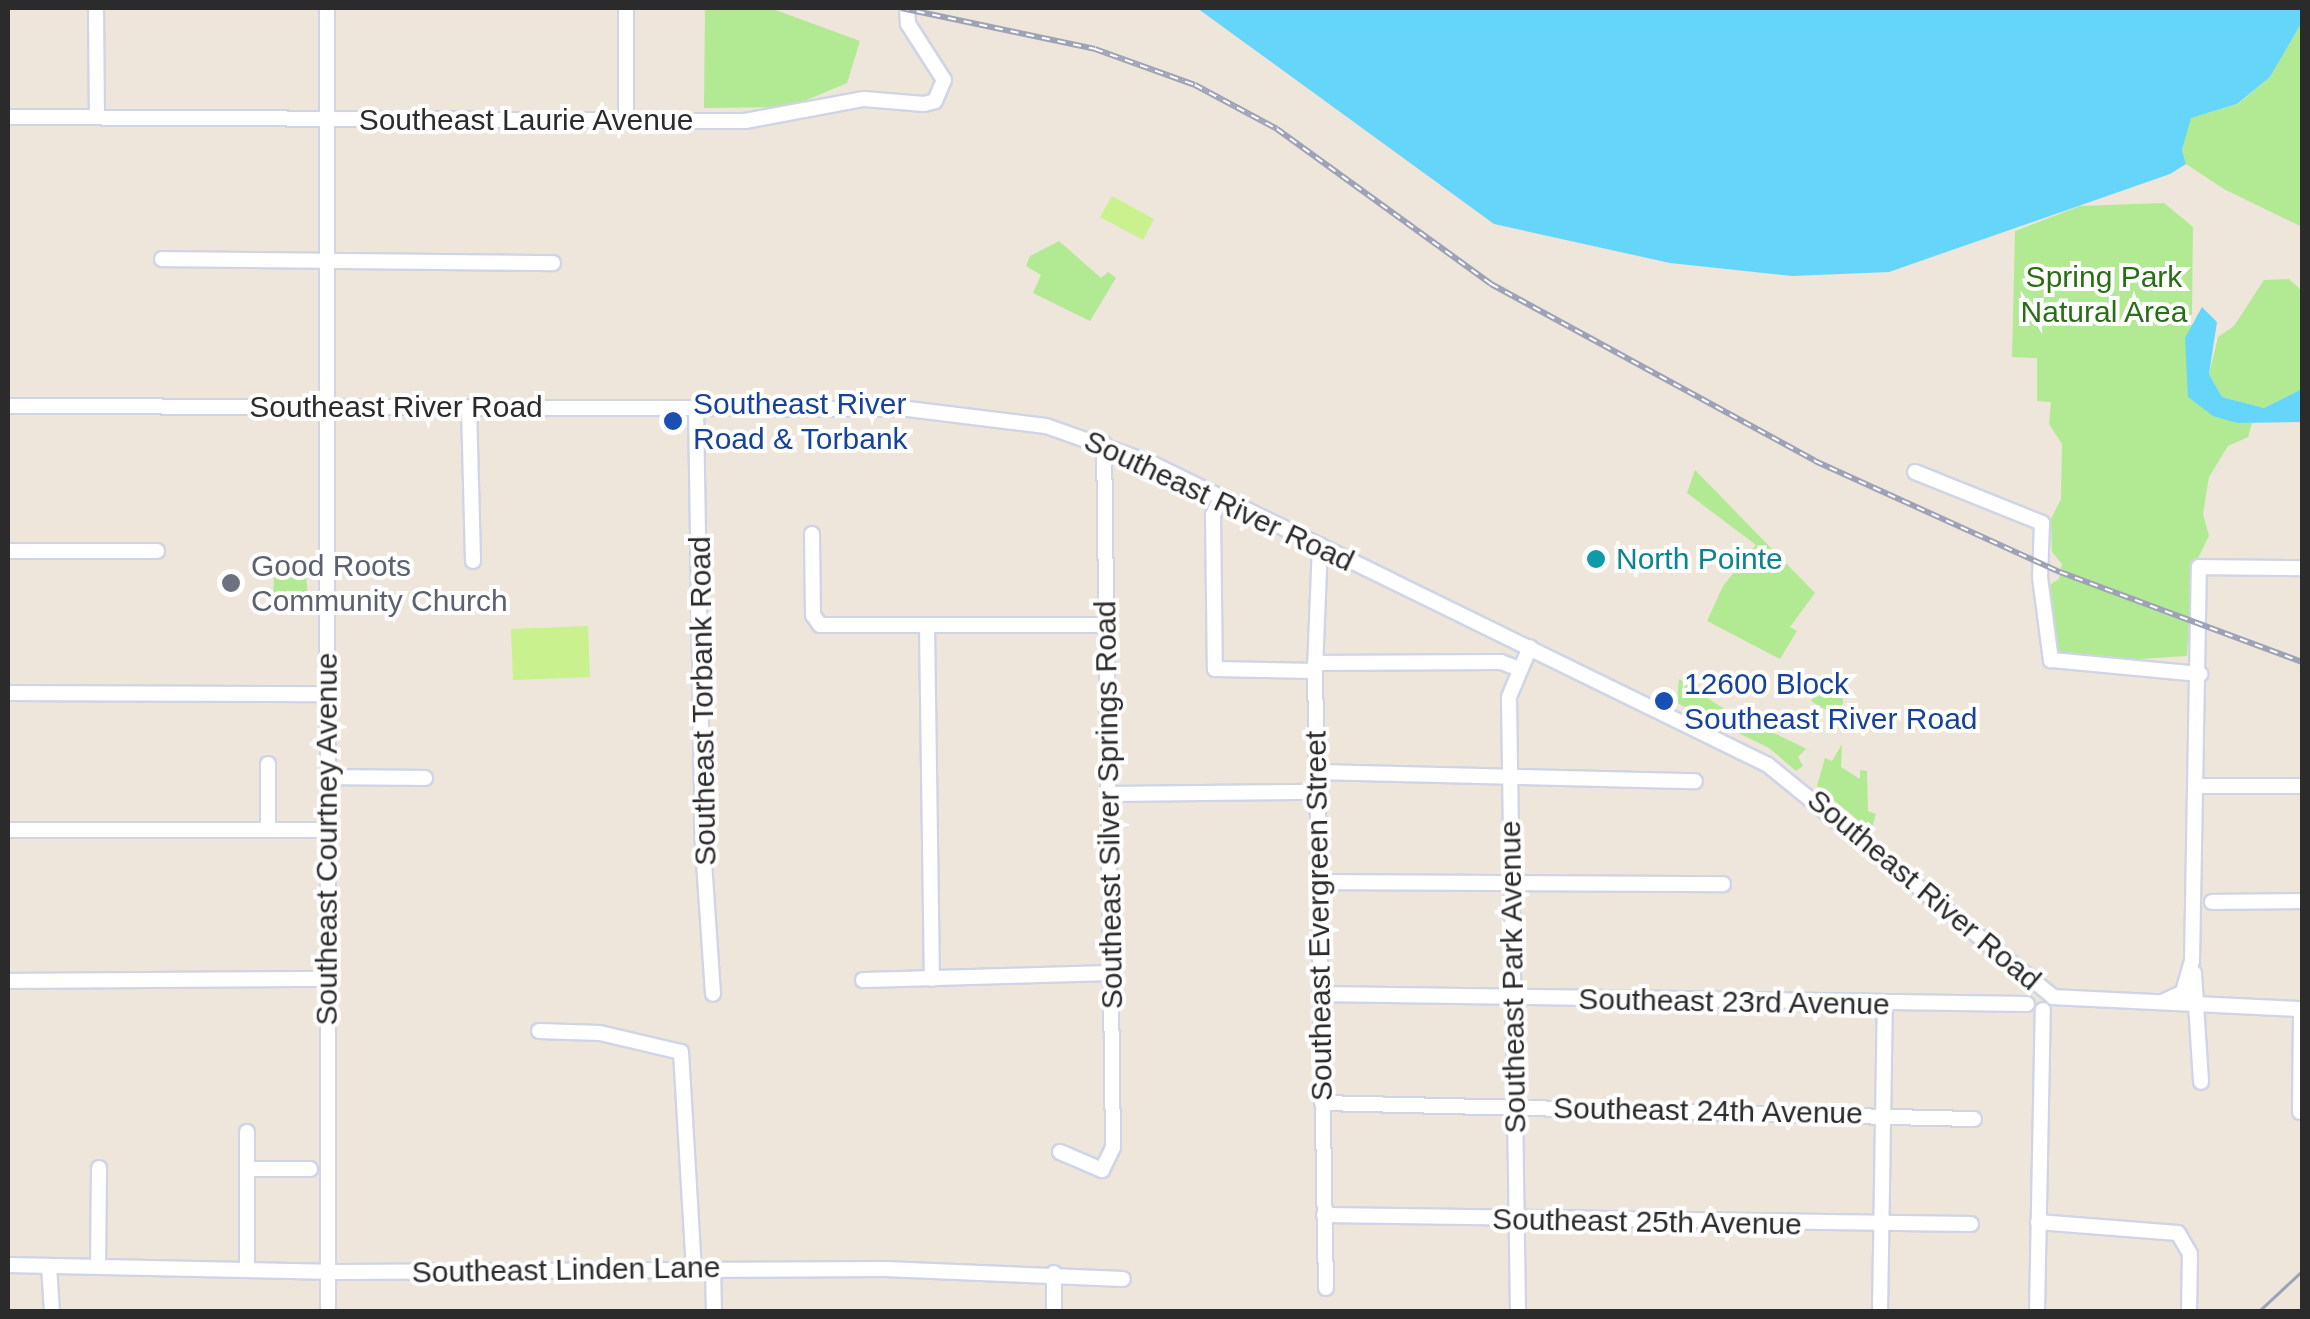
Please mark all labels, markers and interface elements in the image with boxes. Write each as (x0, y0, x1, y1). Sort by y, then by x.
street label: Southeast Laurie Avenue (358, 102, 694, 138)
park label: Spring Park Natural Area (2020, 259, 2188, 330)
place label: Southeast River Road & Torbank (693, 386, 908, 456)
street label: Southeast River Road (249, 389, 543, 425)
marker: Southeast River Road & Torbank (662, 410, 684, 432)
street label: Southeast River Road (1078, 423, 1360, 579)
street label: Southeast Torbank Road (682, 536, 724, 866)
place label: North Pointe (1616, 541, 1783, 577)
place label: Good Roots Community Church (251, 548, 508, 618)
marker: North Pointe (1585, 548, 1607, 570)
marker: Good Roots Community Church (220, 572, 242, 594)
street label: Southeast Silver Springs Road (1087, 600, 1131, 1010)
street label: Southeast Courtney Avenue (309, 652, 345, 1026)
place label: 12600 Block Southeast River Road (1684, 666, 1977, 736)
marker: 12600 Block Southeast River Road (1653, 690, 1675, 712)
street label: Southeast Evergreen Street (1298, 731, 1340, 1101)
street label: Southeast River Road (1800, 782, 2048, 998)
street label: Southeast Park Avenue (1492, 819, 1534, 1135)
street label: Southeast 23rd Avenue (1577, 981, 1891, 1023)
street label: Southeast 24th Avenue (1552, 1090, 1864, 1132)
street label: Southeast 25th Avenue (1491, 1201, 1803, 1243)
street label: Southeast Linden Lane (411, 1249, 721, 1291)

